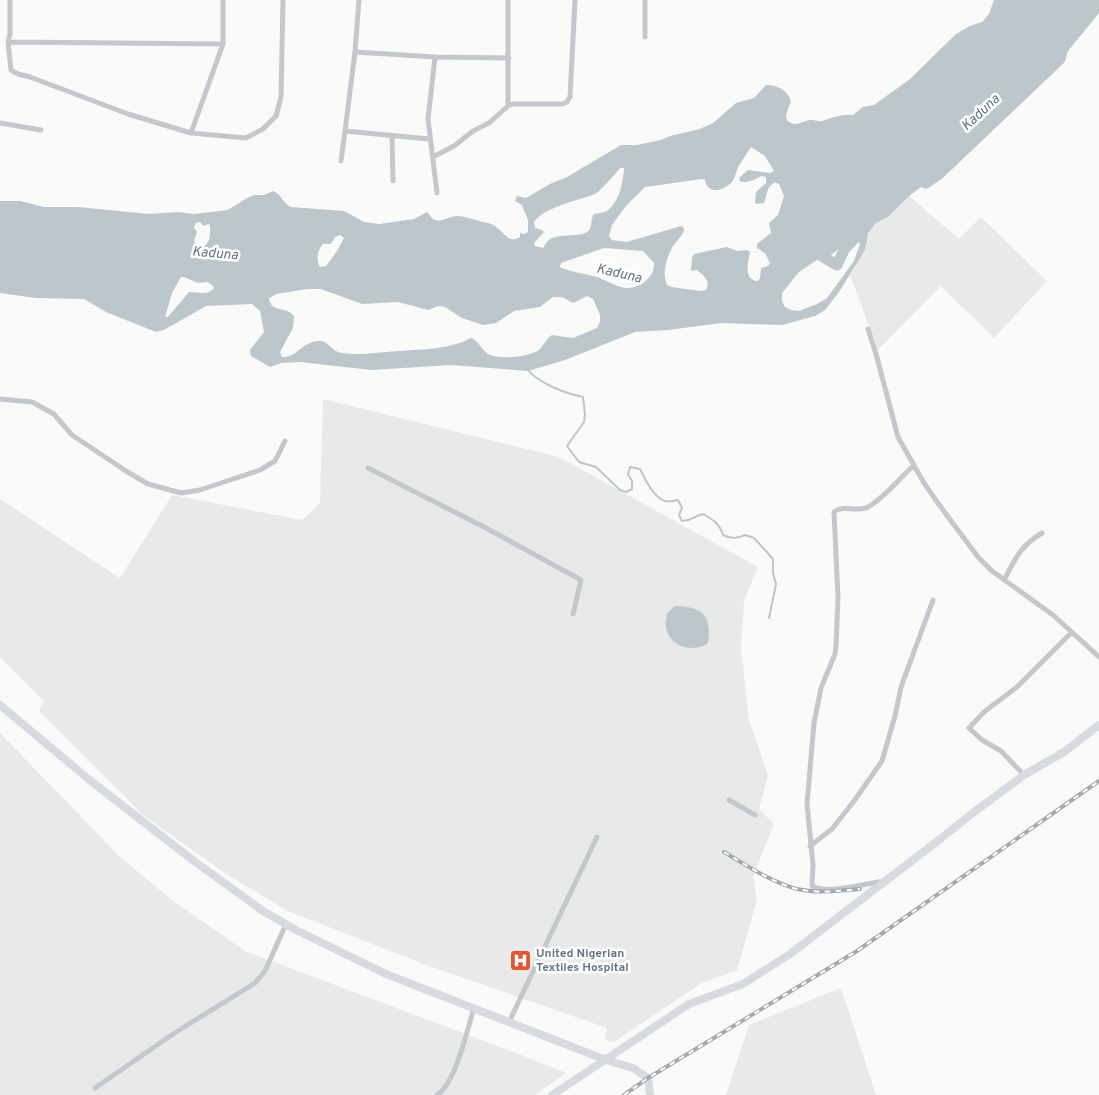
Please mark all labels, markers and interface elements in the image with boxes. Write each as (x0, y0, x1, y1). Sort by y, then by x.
water label: Kaduna (958, 91, 1004, 135)
water label: Kaduna (191, 244, 239, 265)
water label: Kaduna (595, 261, 644, 288)
place label: United Nigerian Textiles Hospital (536, 946, 629, 976)
hospital icon: United Nigerian Textiles Hospital (508, 949, 532, 973)

